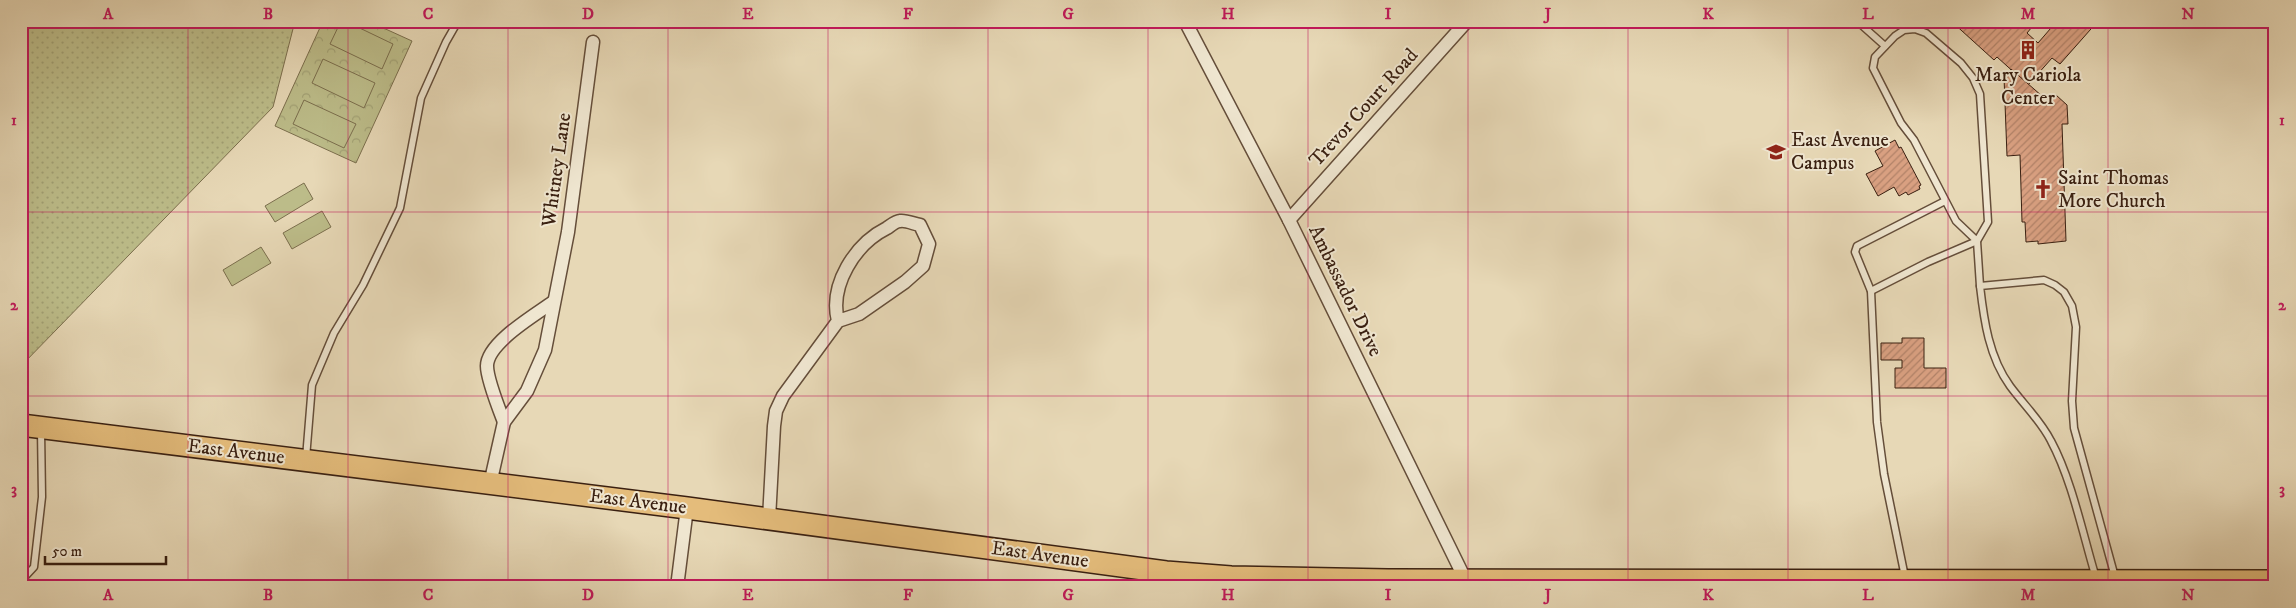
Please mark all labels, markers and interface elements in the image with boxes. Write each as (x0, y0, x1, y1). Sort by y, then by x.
text: A (102, 4, 114, 24)
text: B (263, 4, 273, 24)
text: C (423, 4, 433, 24)
text: D (582, 4, 594, 24)
text: E (742, 4, 754, 24)
text: F (903, 4, 913, 24)
text: G (1062, 4, 1074, 24)
text: H (1221, 4, 1235, 24)
text: I (1385, 4, 1392, 24)
text: J (1543, 4, 1552, 24)
text: K (1702, 4, 1714, 24)
text: L (1862, 4, 1874, 24)
text: M (2021, 4, 2036, 24)
text: N (2181, 4, 2195, 24)
building icon: Mary Cariola Center (2017, 39, 2039, 61)
street label: Trevor Court Road (1304, 43, 1424, 173)
place label: Mary Cariola Center (1975, 63, 2082, 111)
text: 1 (11, 110, 17, 130)
text: 1 (2279, 110, 2285, 130)
street label: Whitney Lane (536, 111, 577, 230)
place label: East Avenue Campus (1791, 128, 1889, 176)
school or university icon: East Avenue Campus (1765, 141, 1787, 163)
place label: Saint Thomas More Church (2058, 166, 2169, 214)
church icon: Saint Thomas More Church (2032, 178, 2054, 200)
street label: Ambassador Drive (1302, 221, 1388, 361)
text: 2 (10, 295, 19, 315)
text: 2 (2278, 295, 2287, 315)
street label: East Avenue (186, 434, 286, 470)
text: 3 (11, 479, 17, 499)
text: 3 (2279, 479, 2285, 499)
street label: East Avenue (588, 484, 688, 520)
scale bar (45, 533, 166, 565)
street label: East Avenue (990, 536, 1090, 574)
text: 50 m (52, 542, 82, 561)
text: A (102, 585, 114, 605)
text: B (263, 585, 273, 605)
text: C (423, 585, 433, 605)
text: D (582, 585, 594, 605)
text: E (742, 585, 754, 605)
text: F (903, 585, 913, 605)
text: G (1062, 585, 1074, 605)
text: H (1221, 585, 1235, 605)
text: I (1385, 585, 1392, 605)
text: J (1543, 585, 1552, 605)
text: K (1702, 585, 1714, 605)
text: L (1862, 585, 1874, 605)
text: M (2021, 585, 2036, 605)
text: N (2181, 585, 2195, 605)

